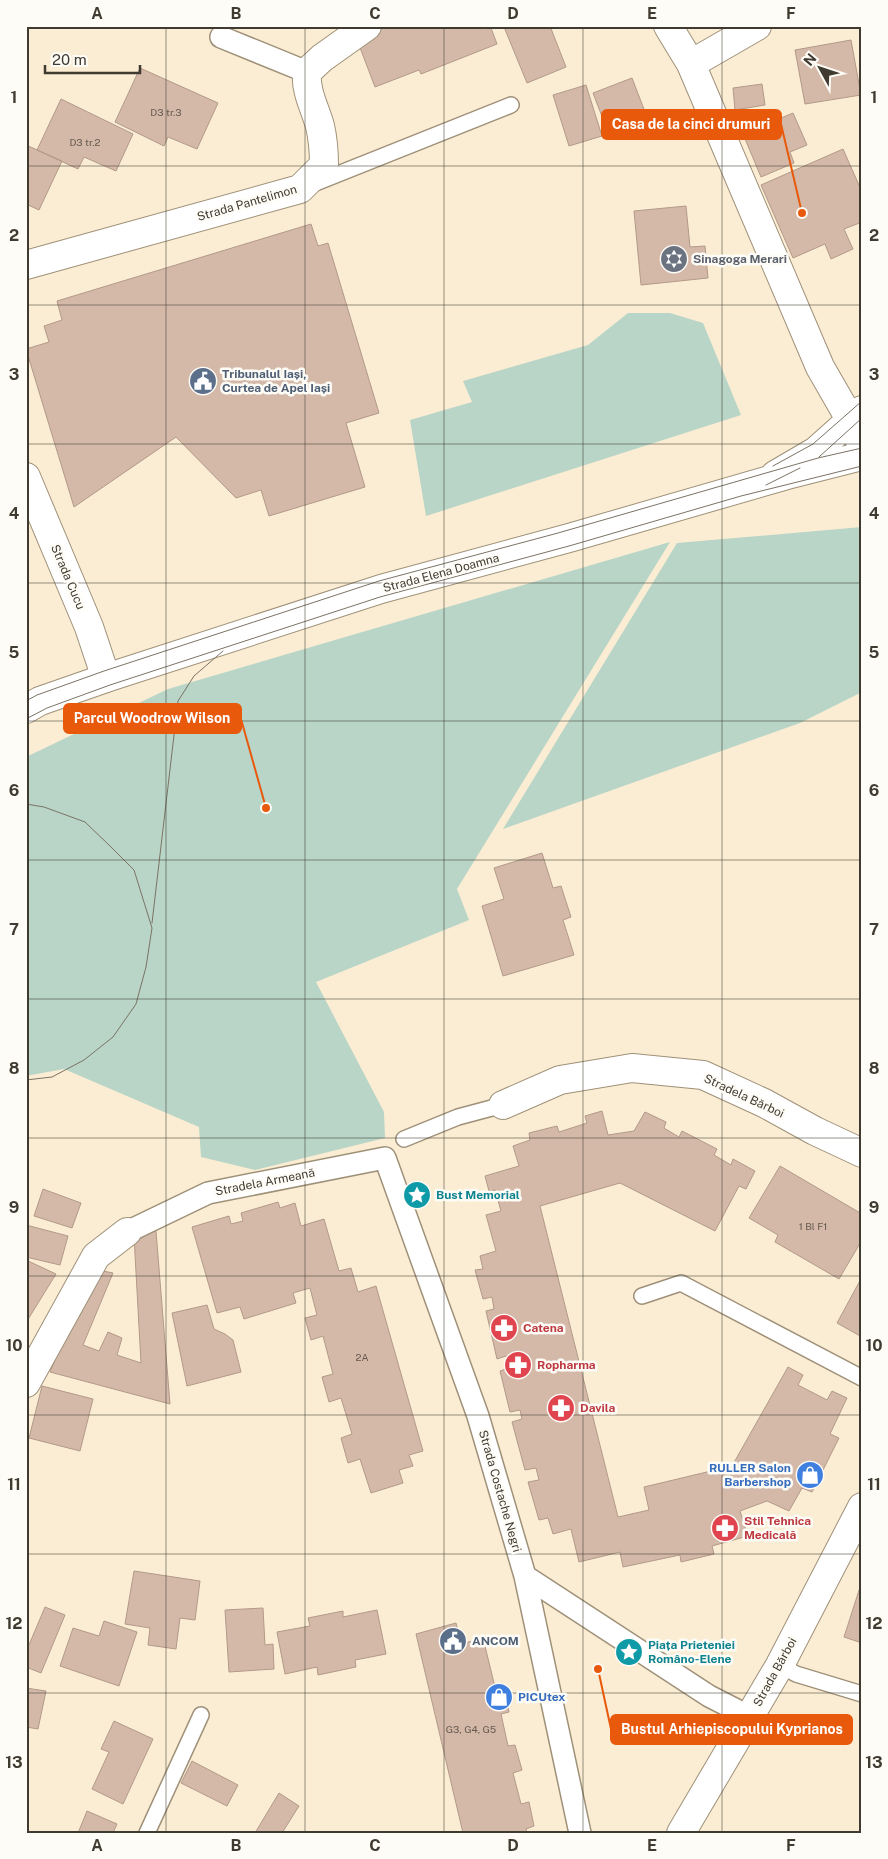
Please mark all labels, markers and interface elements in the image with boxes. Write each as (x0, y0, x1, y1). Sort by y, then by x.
text: A (91, 4, 103, 23)
text: B (231, 4, 242, 23)
text: C (369, 4, 381, 23)
text: D (507, 4, 519, 23)
text: E (647, 4, 657, 23)
text: F (786, 4, 796, 23)
scale bar (45, 42, 140, 74)
north arrow (796, 42, 846, 92)
text: N (800, 50, 820, 69)
text: 20 m (52, 51, 87, 68)
text: 1 (11, 88, 17, 107)
text: 1 (871, 88, 877, 107)
house number: D3 tr.3 (150, 106, 182, 118)
callout: Casa de la cinci drumuri (602, 110, 781, 139)
text: Casa de la cinci drumuri (612, 116, 770, 132)
house number: D3 tr.2 (69, 136, 101, 148)
street label: Strada Pantelimon (195, 182, 299, 224)
text: 2 (9, 226, 19, 245)
text: 2 (869, 226, 879, 245)
synagogue icon: Sinagoga Merari (659, 244, 689, 274)
place label: Sinagoga Merari (693, 252, 787, 266)
text: 3 (9, 365, 19, 384)
text: 3 (869, 365, 879, 384)
public building icon: Tribunalul Iași, Curtea de Apel Iași (188, 366, 218, 396)
place label: Tribunalul Iași, Curtea de Apel Iași (222, 367, 330, 395)
text: 4 (9, 504, 20, 523)
text: 4 (869, 504, 880, 523)
street label: Strada Cucu (48, 543, 88, 612)
street label: Strada Elena Doamna (381, 551, 501, 595)
text: 5 (9, 643, 20, 662)
text: 5 (869, 643, 880, 662)
callout: Parcul Woodrow Wilson (64, 704, 241, 733)
text: Parcul Woodrow Wilson (74, 710, 230, 726)
text: 6 (9, 781, 19, 800)
text: 6 (869, 781, 879, 800)
text: 7 (9, 920, 19, 939)
text: 7 (869, 920, 879, 939)
text: 8 (9, 1059, 20, 1078)
text: 8 (869, 1059, 880, 1078)
street label: Stradela Bărboi (702, 1071, 786, 1121)
street label: Stradela Armeană (214, 1165, 316, 1199)
place icon: Bust Memorial (402, 1180, 432, 1210)
place label: Bust Memorial (436, 1188, 520, 1202)
text: 9 (9, 1198, 19, 1217)
text: 9 (869, 1198, 879, 1217)
house number: 1 Bl F1 (799, 1220, 827, 1232)
pharmacy icon: Catena (489, 1313, 519, 1343)
place label: Catena (523, 1321, 564, 1335)
text: 10 (5, 1336, 23, 1355)
text: 10 (865, 1336, 883, 1355)
pharmacy icon: Ropharma (503, 1350, 533, 1380)
house number: 2A (355, 1351, 369, 1363)
place label: Ropharma (537, 1358, 596, 1372)
pharmacy icon: Davila (546, 1393, 576, 1423)
place label: Davila (580, 1401, 616, 1415)
street label: Strada Costache Negri (476, 1428, 524, 1554)
shop icon: RULLER Salon Barbershop (795, 1460, 825, 1490)
place label: RULLER Salon Barbershop (709, 1461, 791, 1489)
text: 11 (7, 1475, 21, 1494)
text: 11 (867, 1475, 881, 1494)
pharmacy icon: Stil Tehnica Medicală (710, 1513, 740, 1543)
place label: Stil Tehnica Medicală (744, 1514, 811, 1542)
text: 12 (5, 1614, 23, 1633)
text: 12 (865, 1614, 883, 1633)
public building icon: ANCOM (438, 1626, 468, 1656)
place label: ANCOM (472, 1634, 519, 1648)
street label: Strada Bărboi (750, 1635, 800, 1709)
place icon: Piața Prieteniei Româno-Elene (614, 1637, 644, 1667)
place label: Piața Prieteniei Româno-Elene (648, 1638, 735, 1666)
shop icon: PICUtex (484, 1682, 514, 1712)
place label: PICUtex (518, 1690, 565, 1704)
callout: Bustul Arhiepiscopului Kyprianos (611, 1715, 852, 1744)
text: Bustul Arhiepiscopului Kyprianos (621, 1721, 843, 1737)
house number: G3, G4, G5 (446, 1723, 496, 1735)
text: 13 (5, 1753, 23, 1772)
text: 13 (865, 1753, 883, 1772)
text: A (91, 1836, 103, 1855)
text: B (231, 1836, 242, 1855)
text: C (369, 1836, 381, 1855)
text: D (507, 1836, 519, 1855)
text: E (647, 1836, 657, 1855)
text: F (786, 1836, 796, 1855)

